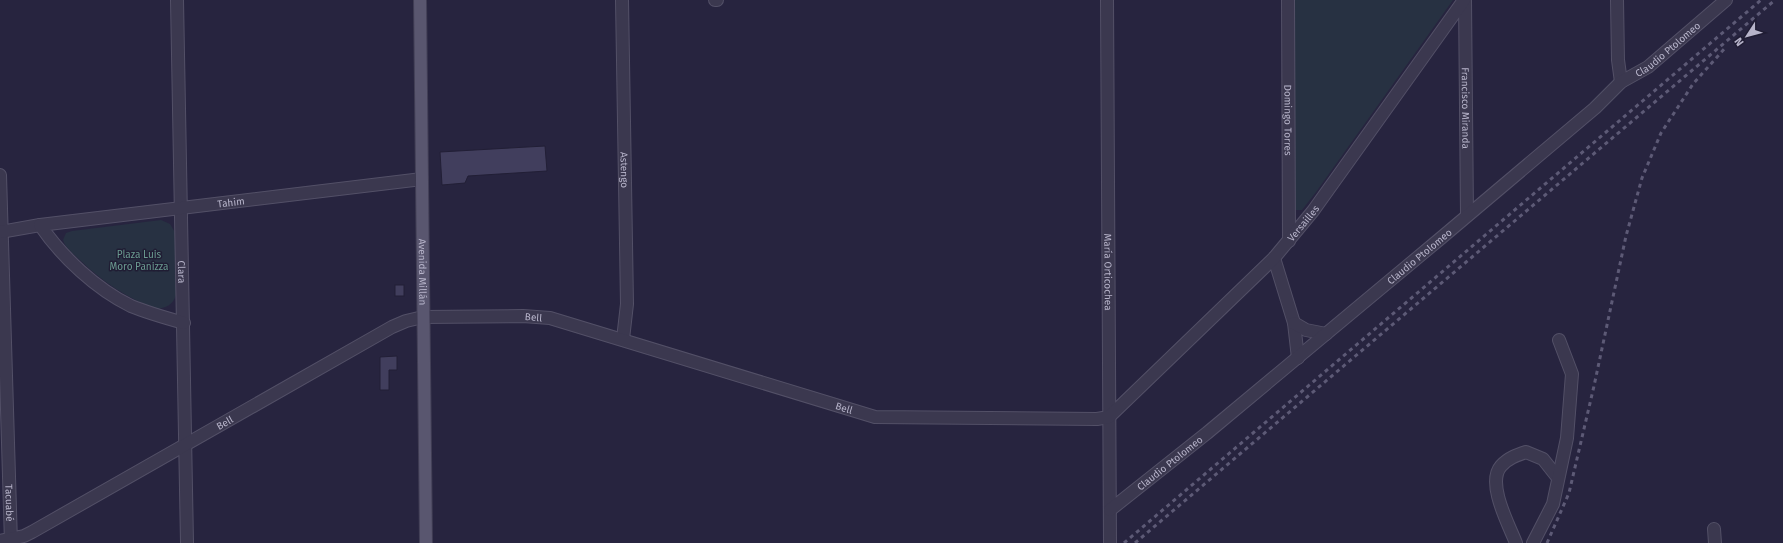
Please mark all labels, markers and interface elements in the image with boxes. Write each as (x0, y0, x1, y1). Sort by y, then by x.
north arrow (1727, 16, 1767, 56)
street label: Claudio Ptolomeo (1633, 20, 1703, 80)
text: N (1732, 35, 1747, 48)
street label: Francisco Miranda (1459, 67, 1471, 149)
street label: Domingo Torres (1281, 84, 1294, 156)
street label: Astengo (617, 152, 630, 188)
street label: Tahim (217, 195, 245, 211)
street label: Versailles (1285, 203, 1322, 244)
street label: Claudio Ptolomeo (1385, 226, 1455, 287)
street label: María Orticochea (1101, 233, 1114, 311)
street label: Avenida Millán (416, 239, 428, 305)
park label: Plaza Luis Moro Panizza (109, 249, 169, 273)
street label: Clara (175, 260, 187, 283)
street label: Bell (524, 311, 543, 324)
street label: Bell (834, 400, 854, 417)
street label: Bell (214, 414, 236, 433)
street label: Claudio Ptolomeo (1135, 434, 1206, 493)
street label: Tacuabé (2, 484, 15, 522)

